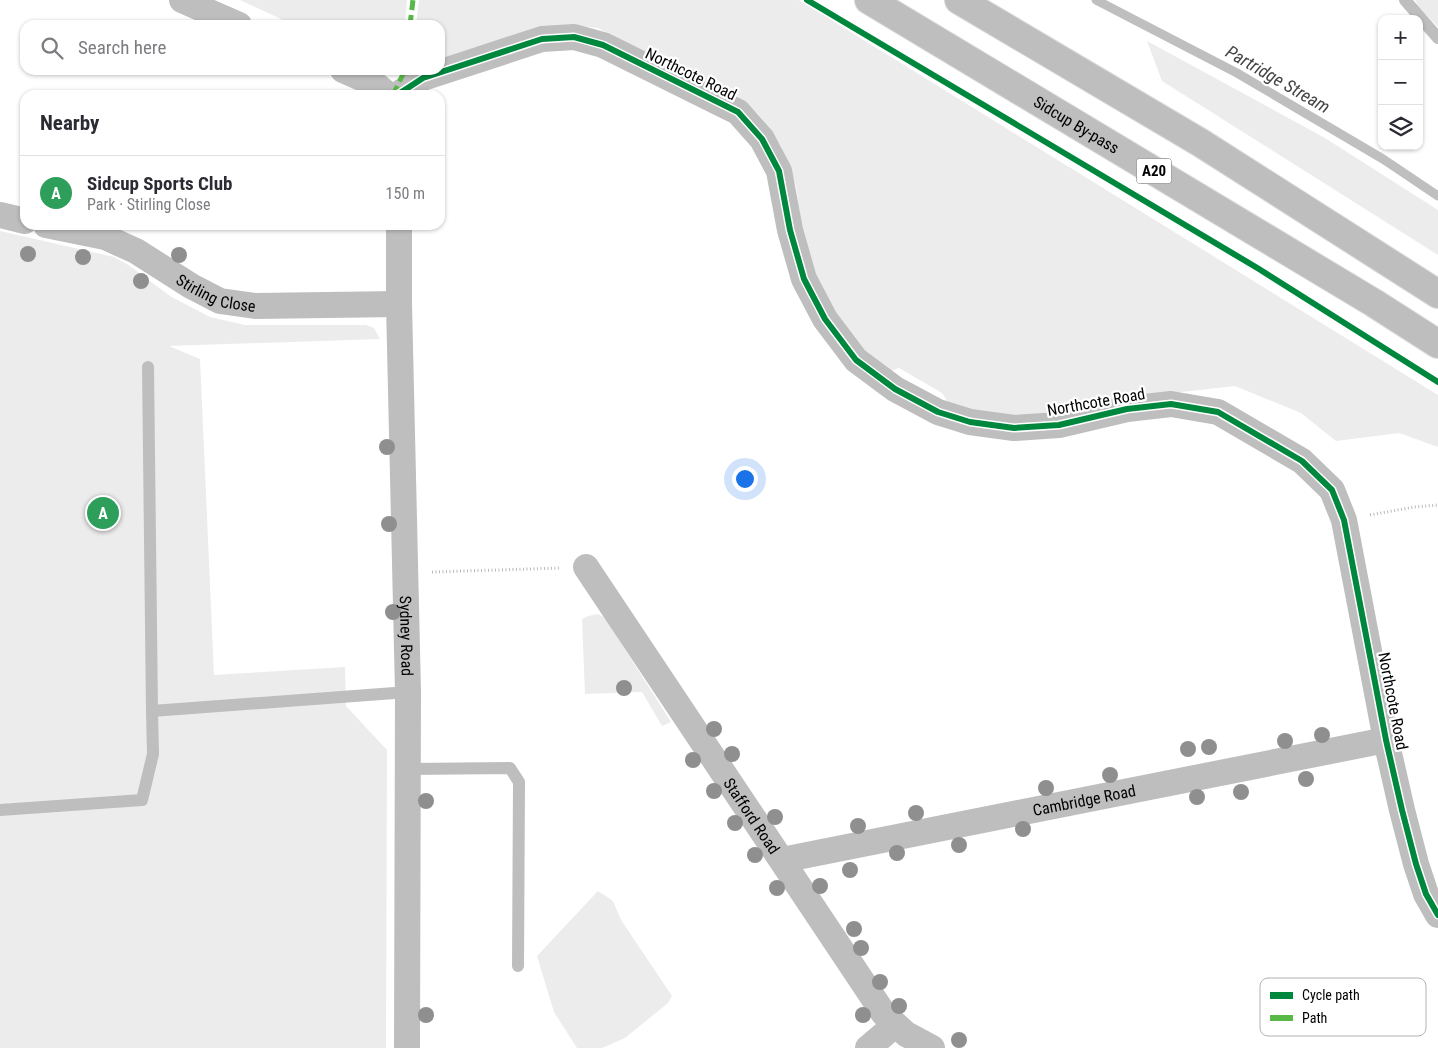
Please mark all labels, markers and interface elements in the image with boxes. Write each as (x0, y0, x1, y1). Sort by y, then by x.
map controls (1378, 15, 1423, 150)
button: + (1378, 15, 1423, 60)
search box (20, 20, 445, 75)
icon: search (38, 34, 66, 62)
text: Search here (78, 36, 166, 59)
water label: Partridge Stream (1222, 41, 1334, 117)
street label: Northcote Road (642, 44, 740, 104)
button: − (1378, 60, 1423, 105)
street label: Sidcup By-pass (1030, 92, 1123, 157)
button: layers (1378, 105, 1423, 150)
text: Nearby (40, 111, 99, 135)
road number: A20 (1136, 158, 1172, 184)
text: Sidcup Sports Club (87, 172, 232, 195)
text: A (51, 184, 61, 203)
text: 150 m (386, 184, 425, 203)
text: Park · Stirling Close (87, 195, 211, 214)
street label: Stirling Close (173, 270, 257, 315)
street label: Northcote Road (1046, 384, 1146, 420)
your location (732, 466, 758, 492)
pin: A (87, 494, 119, 532)
street label: Sydney Road (396, 595, 417, 676)
street label: Northcote Road (1374, 651, 1412, 751)
street label: Stafford Road (720, 774, 784, 857)
street label: Cambridge Road (1031, 780, 1137, 819)
legend (1260, 978, 1426, 1036)
text: Cycle path (1302, 987, 1360, 1003)
text: Path (1302, 1010, 1327, 1026)

